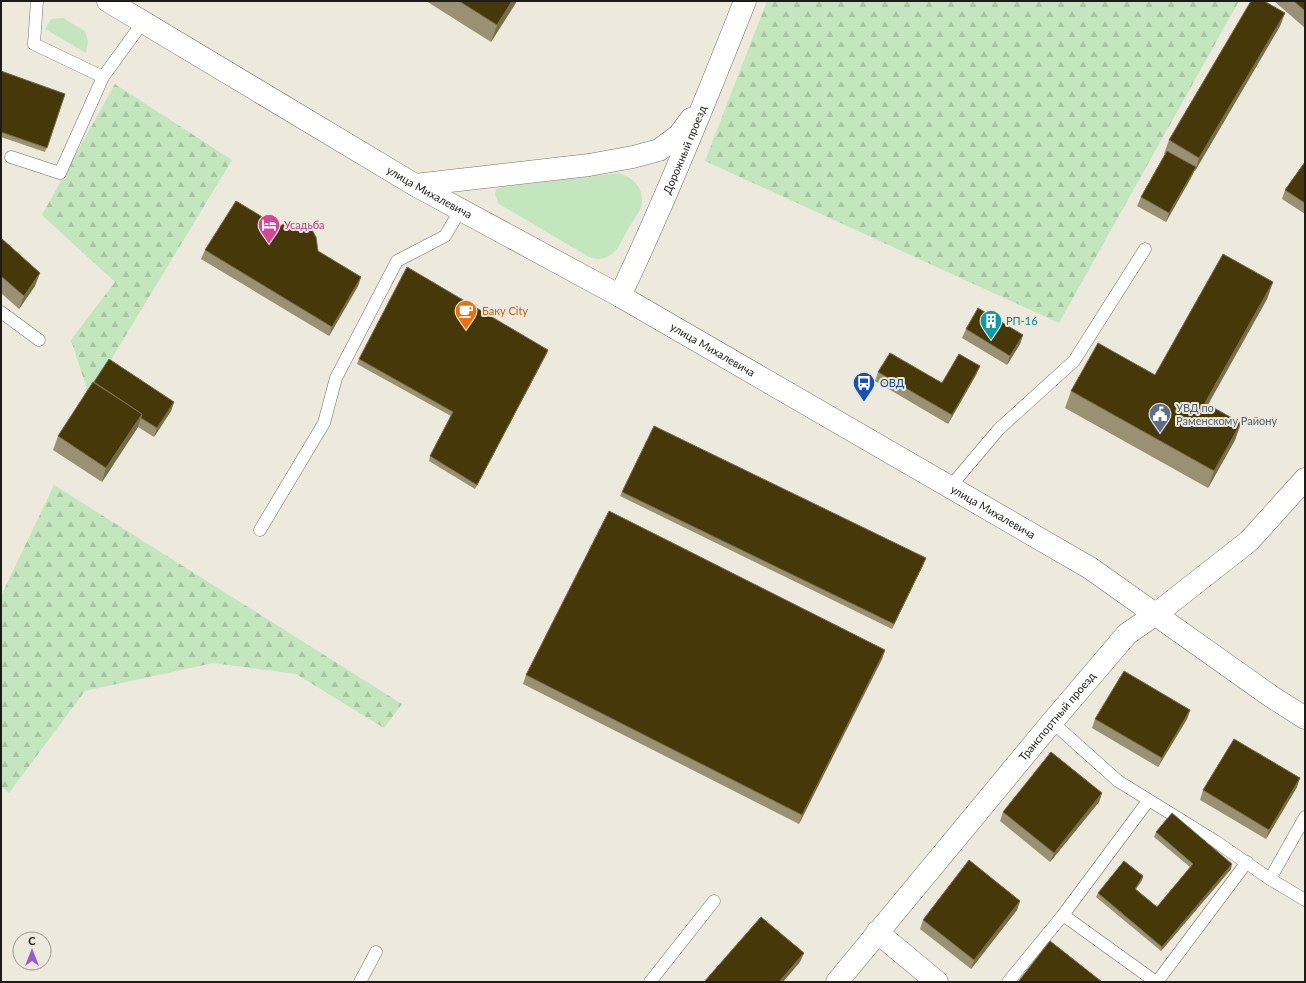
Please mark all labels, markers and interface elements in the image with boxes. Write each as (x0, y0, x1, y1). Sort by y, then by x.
street label: Дорожный проезд (660, 103, 709, 196)
street label: улица Михалевича (385, 163, 474, 221)
hotel icon: Усадьба (256, 212, 282, 245)
place label: Усадьба (284, 218, 325, 231)
cafe icon: Баку City (453, 298, 479, 331)
place label: Баку City (482, 304, 528, 317)
building icon: РП-16 (978, 308, 1004, 341)
place label: РП-16 (1006, 314, 1038, 327)
street label: улица Михалевича (668, 320, 757, 379)
bus stop icon: ОВД (851, 370, 877, 403)
place label: ОВД (880, 376, 905, 389)
public building icon: УВД по Раменскому Району (1147, 401, 1173, 434)
place label: УВД по Раменскому Району (1176, 401, 1278, 427)
street label: улица Михалевича (949, 482, 1038, 541)
street label: Транспортный проезд (1016, 669, 1098, 763)
north arrow (12, 931, 52, 971)
text: С (28, 934, 36, 947)

